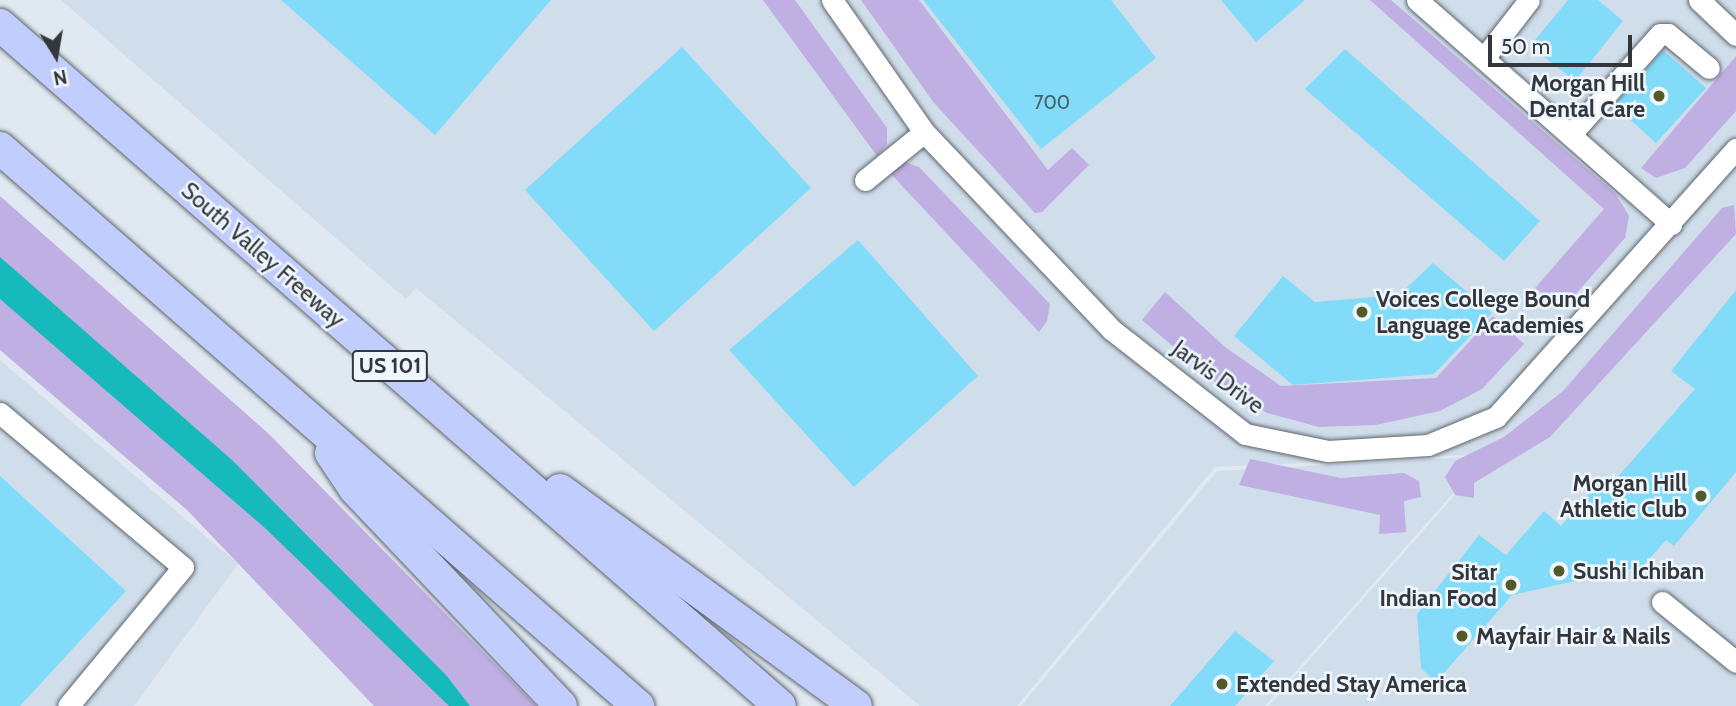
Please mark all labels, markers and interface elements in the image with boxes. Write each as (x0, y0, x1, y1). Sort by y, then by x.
north arrow (21, 21, 91, 91)
scale bar (1491, 21, 1634, 65)
text: 50 m (1501, 34, 1550, 59)
text: N (51, 65, 69, 90)
place label: Morgan Hill Dental Care (1529, 69, 1645, 123)
marker: Morgan Hill Dental Care (1651, 88, 1667, 104)
house number: 700 (1034, 92, 1070, 114)
street label: South Valley Freeway (176, 177, 350, 333)
place label: Voices College Bound Language Academies (1376, 285, 1590, 339)
marker: Voices College Bound Language Academies (1354, 304, 1370, 320)
street label: Jarvis Drive (1167, 335, 1269, 419)
road number: US 101 (352, 348, 428, 384)
place label: Morgan Hill Athletic Club (1560, 469, 1687, 523)
marker: Morgan Hill Athletic Club (1693, 488, 1709, 504)
place label: Sushi Ichiban (1573, 557, 1704, 585)
place label: Sitar Indian Food (1379, 558, 1497, 612)
marker: Sushi Ichiban (1551, 563, 1567, 579)
marker: Sitar Indian Food (1503, 577, 1519, 593)
place label: Mayfair Hair & Nails (1476, 622, 1670, 650)
marker: Mayfair Hair & Nails (1454, 628, 1470, 644)
place label: Extended Stay America (1236, 670, 1467, 698)
marker: Extended Stay America (1214, 676, 1230, 692)

